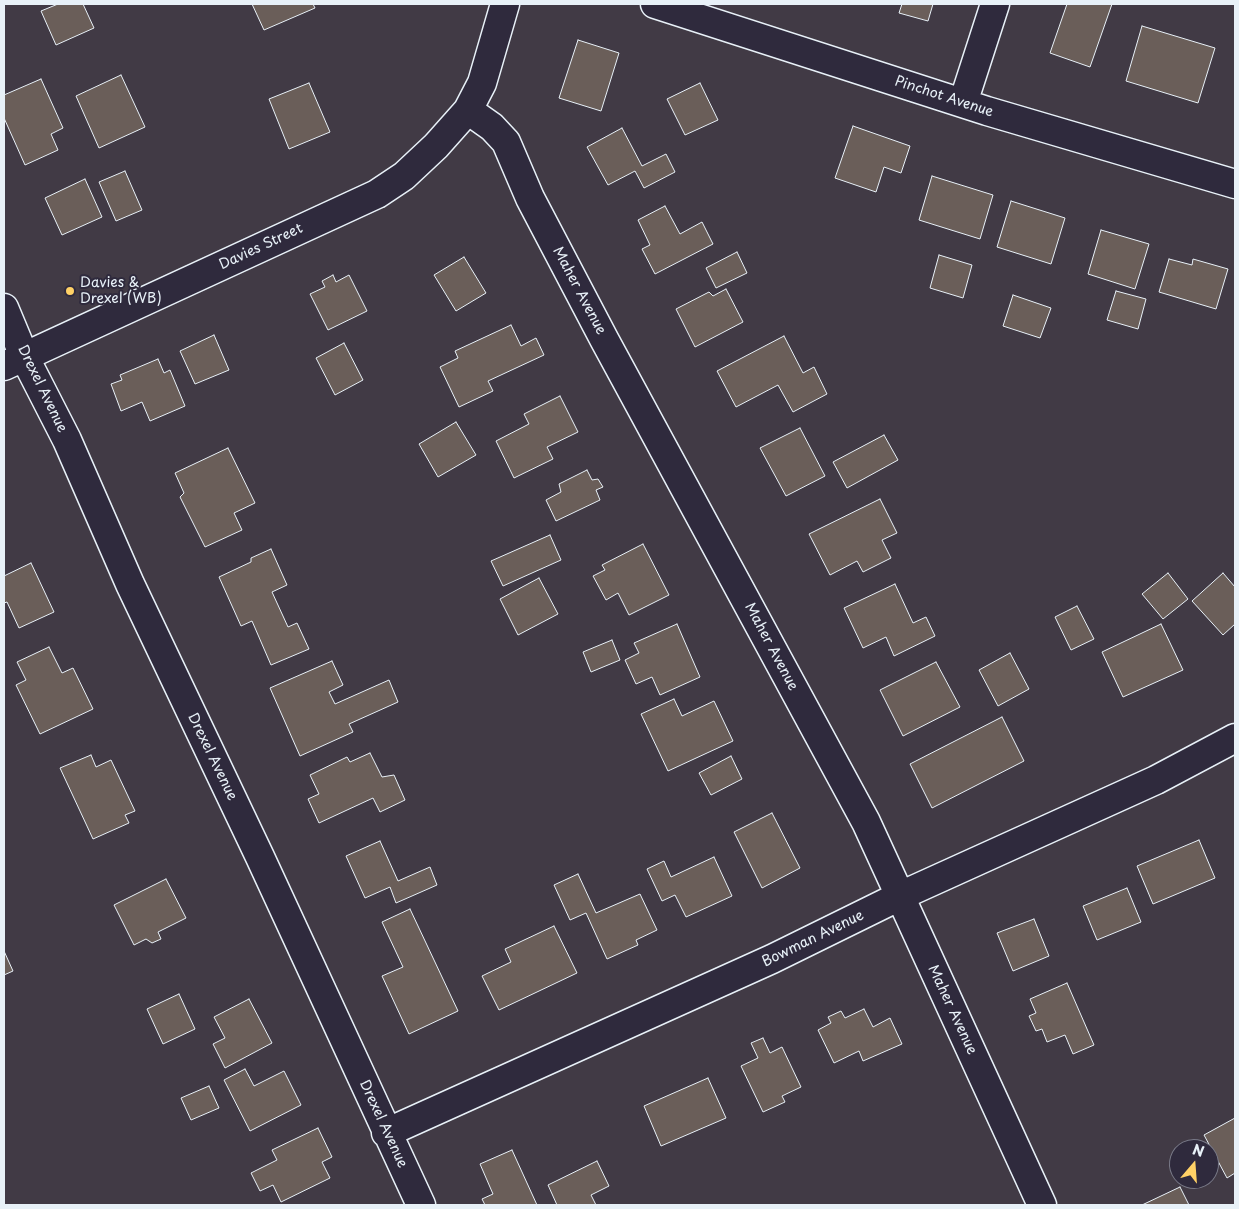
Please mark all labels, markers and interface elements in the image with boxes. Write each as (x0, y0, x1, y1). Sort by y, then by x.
street label: Pinchot Avenue (893, 73, 995, 121)
street label: Davies Street (216, 220, 306, 274)
street label: Maher Avenue (549, 244, 609, 338)
place label: Davies & Drexel (WB) (80, 275, 162, 308)
marker: Davies & Drexel (WB) (64, 285, 76, 297)
street label: Drexel Avenue (14, 343, 70, 435)
street label: Maher Avenue (741, 600, 801, 694)
street label: Drexel Avenue (184, 711, 240, 803)
street label: Bowman Avenue (759, 907, 867, 971)
street label: Maher Avenue (924, 963, 980, 1057)
street label: Drexel Avenue (355, 1077, 411, 1171)
north arrow (1169, 1139, 1219, 1189)
text: N (1190, 1139, 1207, 1162)

